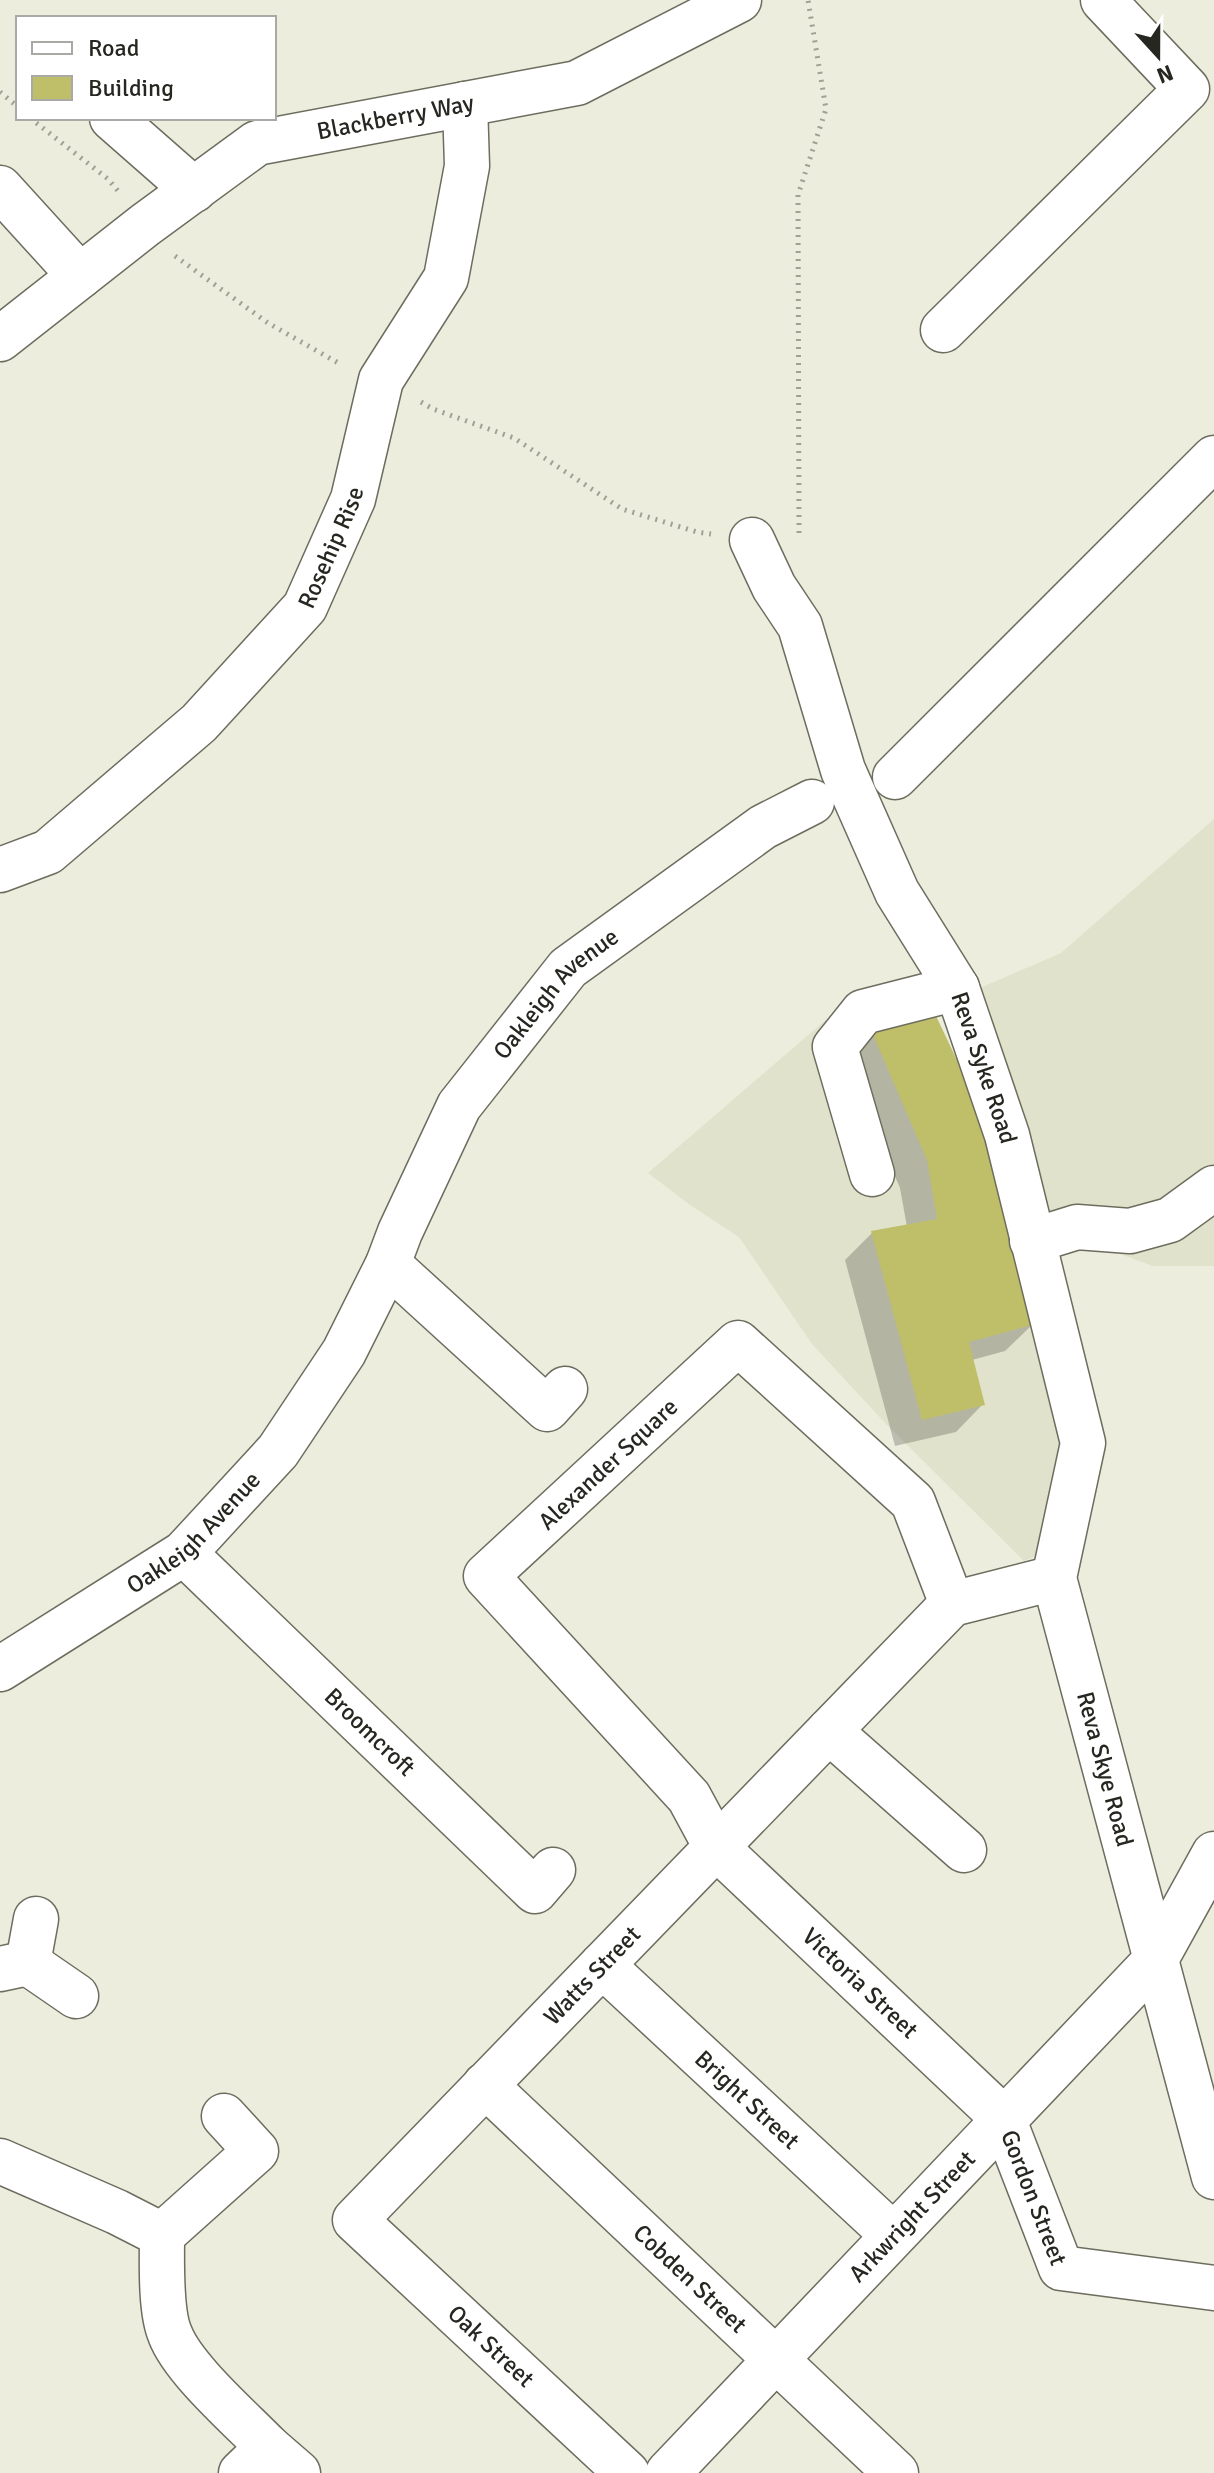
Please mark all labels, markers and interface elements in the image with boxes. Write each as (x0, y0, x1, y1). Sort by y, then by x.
legend (16, 16, 276, 120)
north arrow (1118, 16, 1198, 96)
text: Road (88, 33, 139, 63)
text: N (1153, 59, 1177, 90)
text: Building (88, 73, 174, 103)
street label: Blackberry Way (314, 88, 476, 146)
street label: Rosehip Rise (291, 484, 370, 613)
street label: Oakleigh Avenue (487, 921, 624, 1065)
street label: Reva Syke Road (944, 988, 1024, 1147)
street label: Alexander Square (532, 1392, 684, 1536)
street label: Oakleigh Avenue (121, 1465, 267, 1600)
street label: Broomcroft (318, 1681, 422, 1783)
street label: Reva Skye Road (1070, 1688, 1140, 1850)
street label: Watts Street (537, 1920, 647, 2031)
street label: Victoria Street (796, 1921, 924, 2045)
street label: Bright Street (689, 2044, 806, 2156)
street label: Gordon Street (994, 2126, 1074, 2270)
street label: Arkwright Street (842, 2144, 982, 2289)
street label: Cobden Street (627, 2218, 753, 2339)
street label: Oak Street (441, 2298, 541, 2394)

